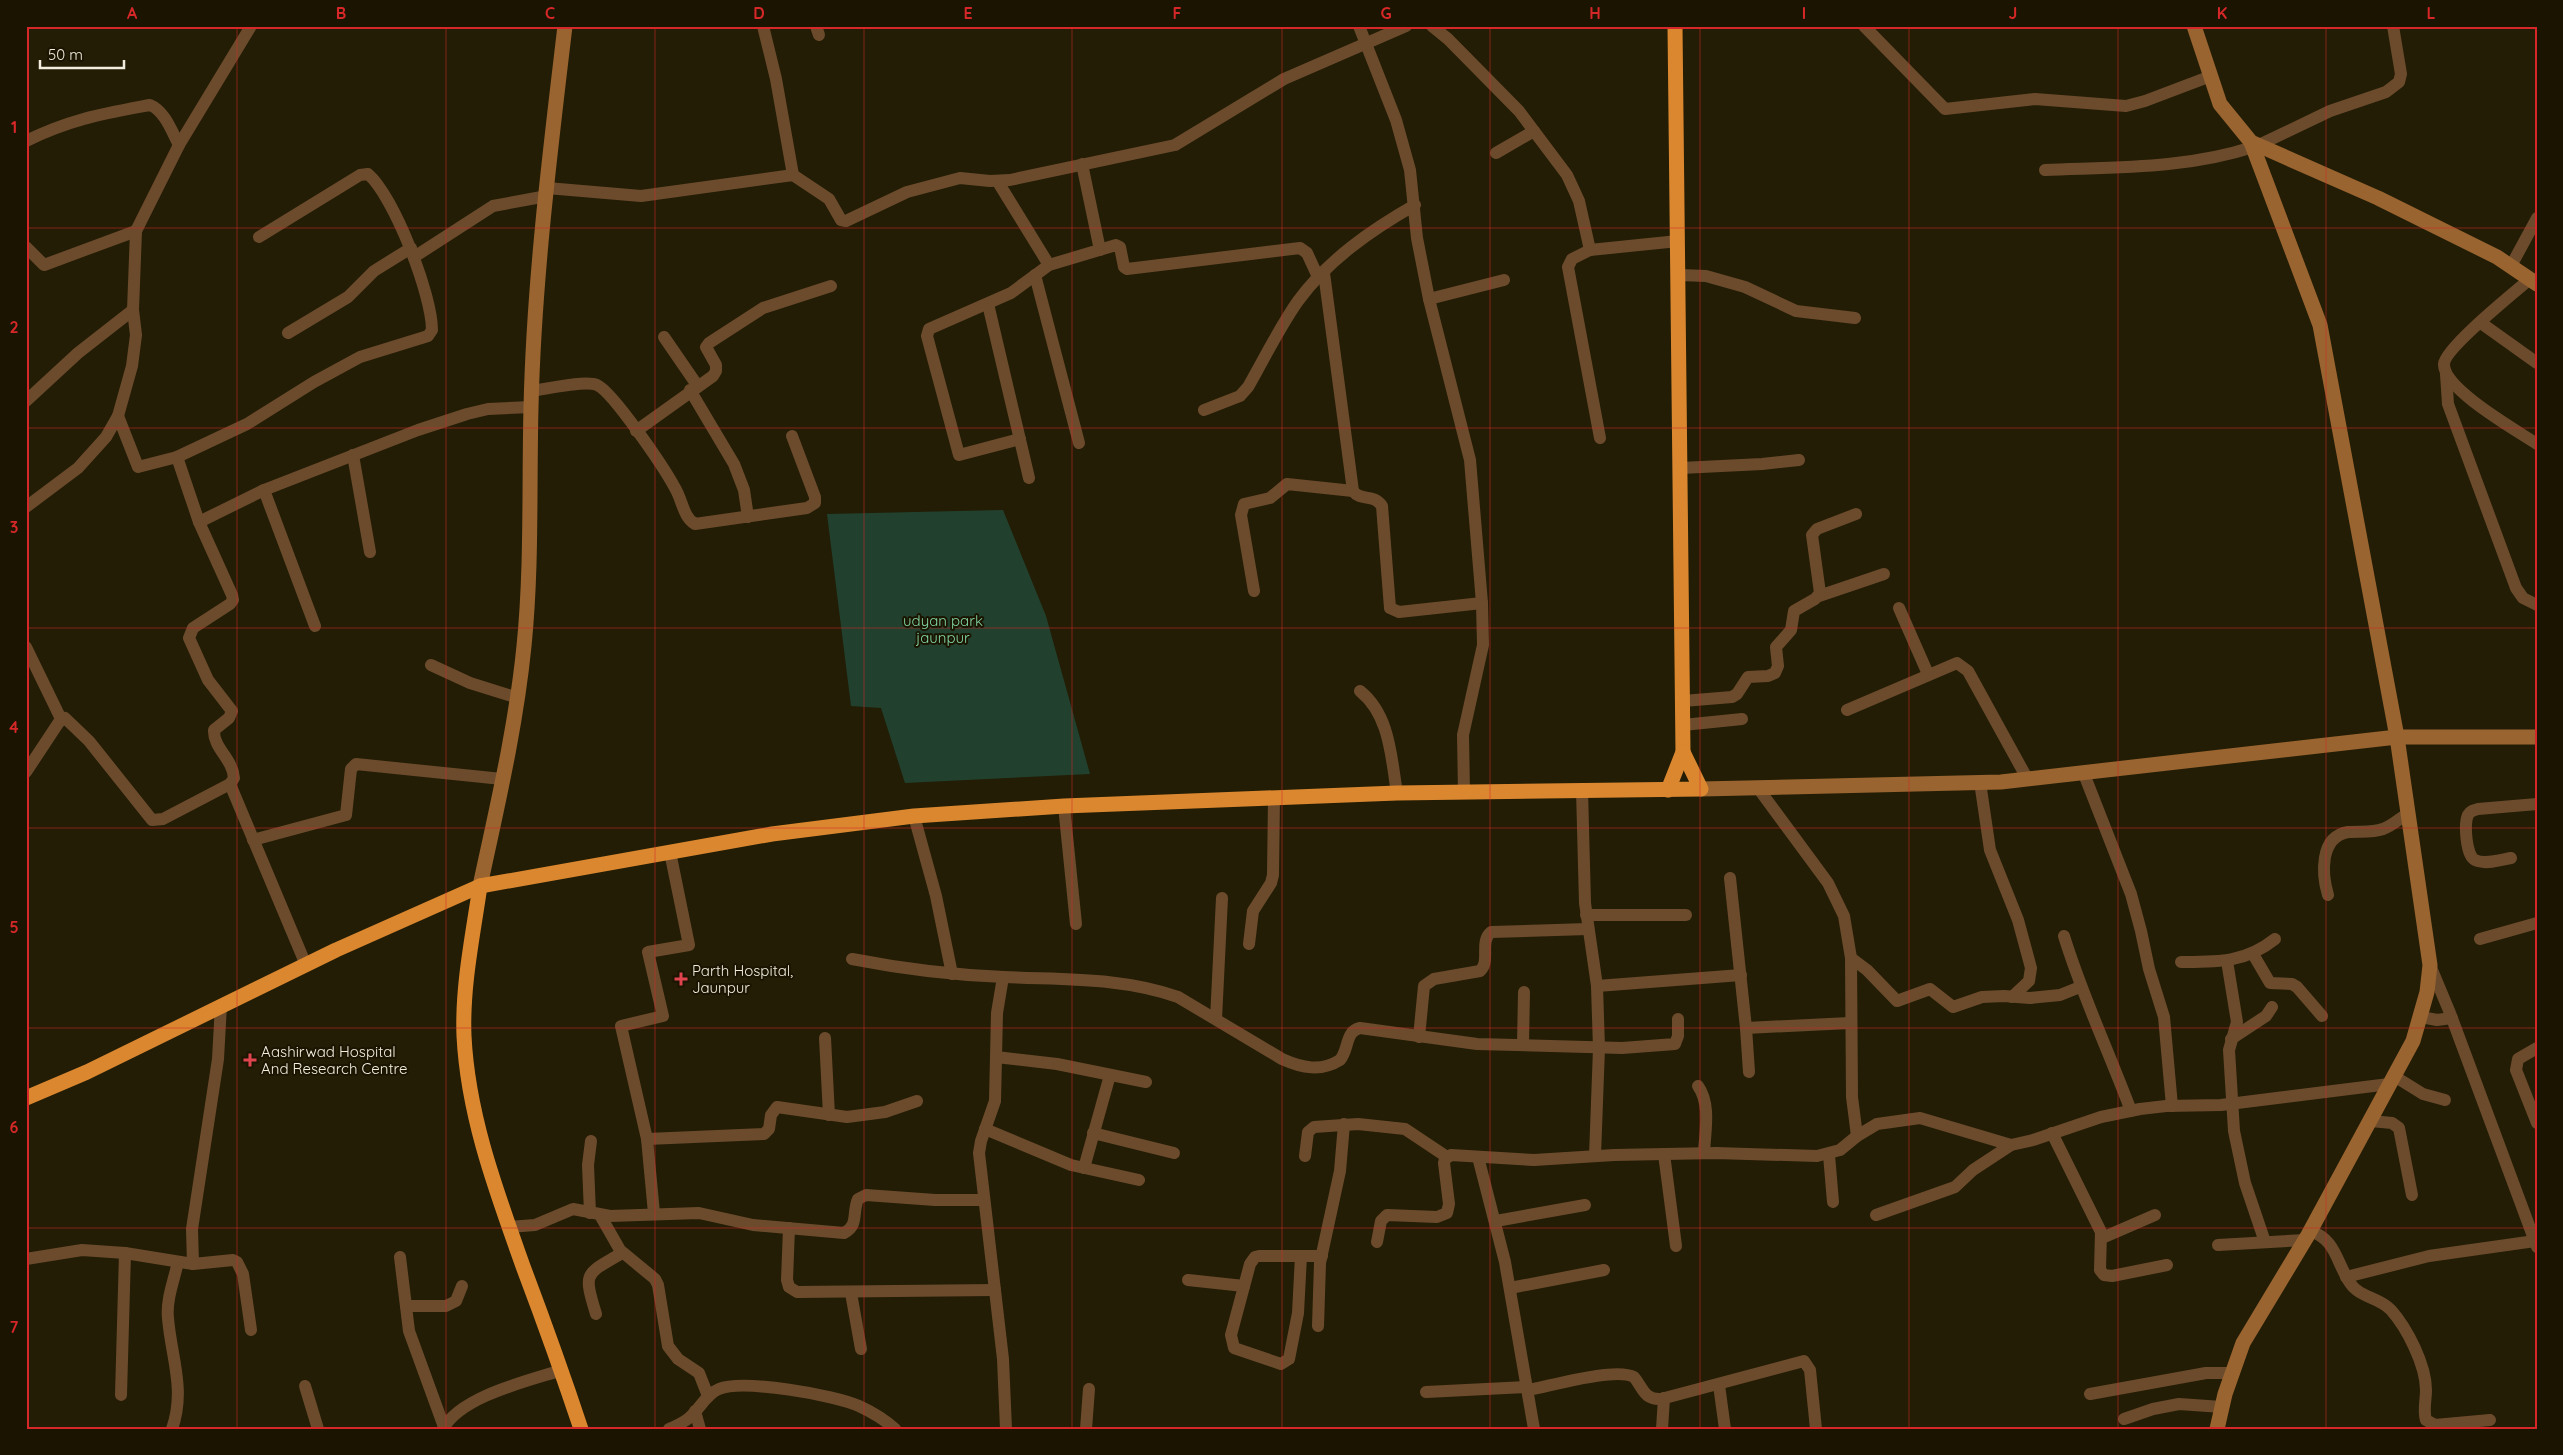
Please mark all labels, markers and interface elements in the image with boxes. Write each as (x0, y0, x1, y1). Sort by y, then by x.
text: A (127, 3, 138, 23)
text: B (336, 3, 346, 23)
text: C (545, 3, 555, 23)
text: D (753, 3, 765, 23)
text: E (963, 3, 973, 23)
text: F (1173, 3, 1182, 23)
text: G (1380, 3, 1392, 23)
text: H (1589, 3, 1601, 23)
text: I (1802, 3, 1806, 23)
text: J (2009, 3, 2017, 23)
text: K (2217, 3, 2227, 23)
text: L (2427, 3, 2436, 23)
scale bar (40, 38, 124, 70)
text: 50 m (48, 45, 83, 64)
text: 1 (11, 117, 17, 137)
text: 2 (9, 317, 19, 337)
text: 3 (10, 517, 18, 537)
park label: udyan park jaunpur (903, 611, 983, 647)
text: 4 (9, 717, 19, 737)
text: 5 (9, 917, 19, 937)
place label: Parth Hospital, Jaunpur (692, 961, 793, 997)
marker: Parth Hospital, Jaunpur (674, 972, 688, 986)
place label: Aashirwad Hospital And Research Centre (261, 1042, 407, 1078)
marker: Aashirwad Hospital And Research Centre (243, 1053, 257, 1067)
text: 6 (10, 1117, 19, 1137)
text: 7 (10, 1317, 19, 1337)

